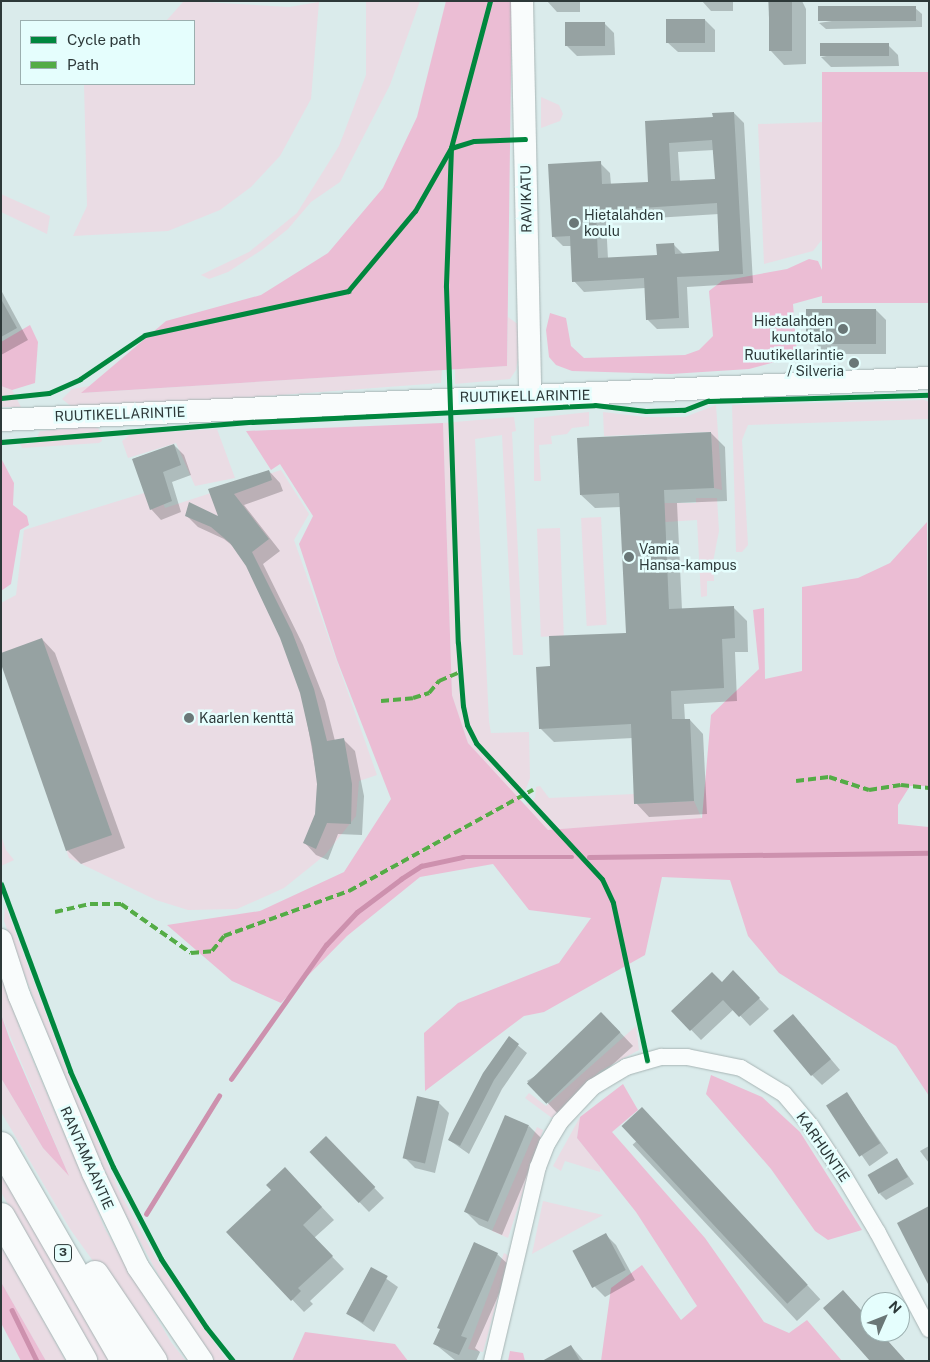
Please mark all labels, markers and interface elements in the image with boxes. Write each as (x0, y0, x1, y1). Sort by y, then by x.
legend (20, 20, 195, 85)
text: Cycle path (67, 31, 141, 48)
text: Path (67, 56, 99, 73)
street label: RAVIKATU (517, 165, 535, 233)
place label: Hietalahden koulu (584, 207, 663, 240)
marker: Hietalahden koulu (568, 217, 580, 229)
place label: Hietalahden kuntotalo (754, 313, 833, 346)
marker: Hietalahden kuntotalo (837, 323, 849, 335)
place label: Ruutikellarintie / Silveria (744, 347, 844, 380)
marker: Ruutikellarintie / Silveria (848, 357, 860, 369)
street label: RUUTIKELLARINTIE (460, 386, 590, 406)
street label: RUUTIKELLARINTIE (54, 403, 186, 425)
place label: Vamia Hansa-kampus (639, 541, 737, 574)
marker: Vamia Hansa-kampus (623, 551, 635, 563)
place label: Kaarlen kenttä (199, 710, 294, 726)
marker: Kaarlen kenttä (183, 712, 195, 724)
street label: RANTAMAANTIE (57, 1104, 117, 1212)
street label: KARHUNTIE (793, 1109, 853, 1185)
road number: 3 (53, 1244, 73, 1262)
north arrow (860, 1292, 910, 1342)
text: N (886, 1298, 905, 1317)

